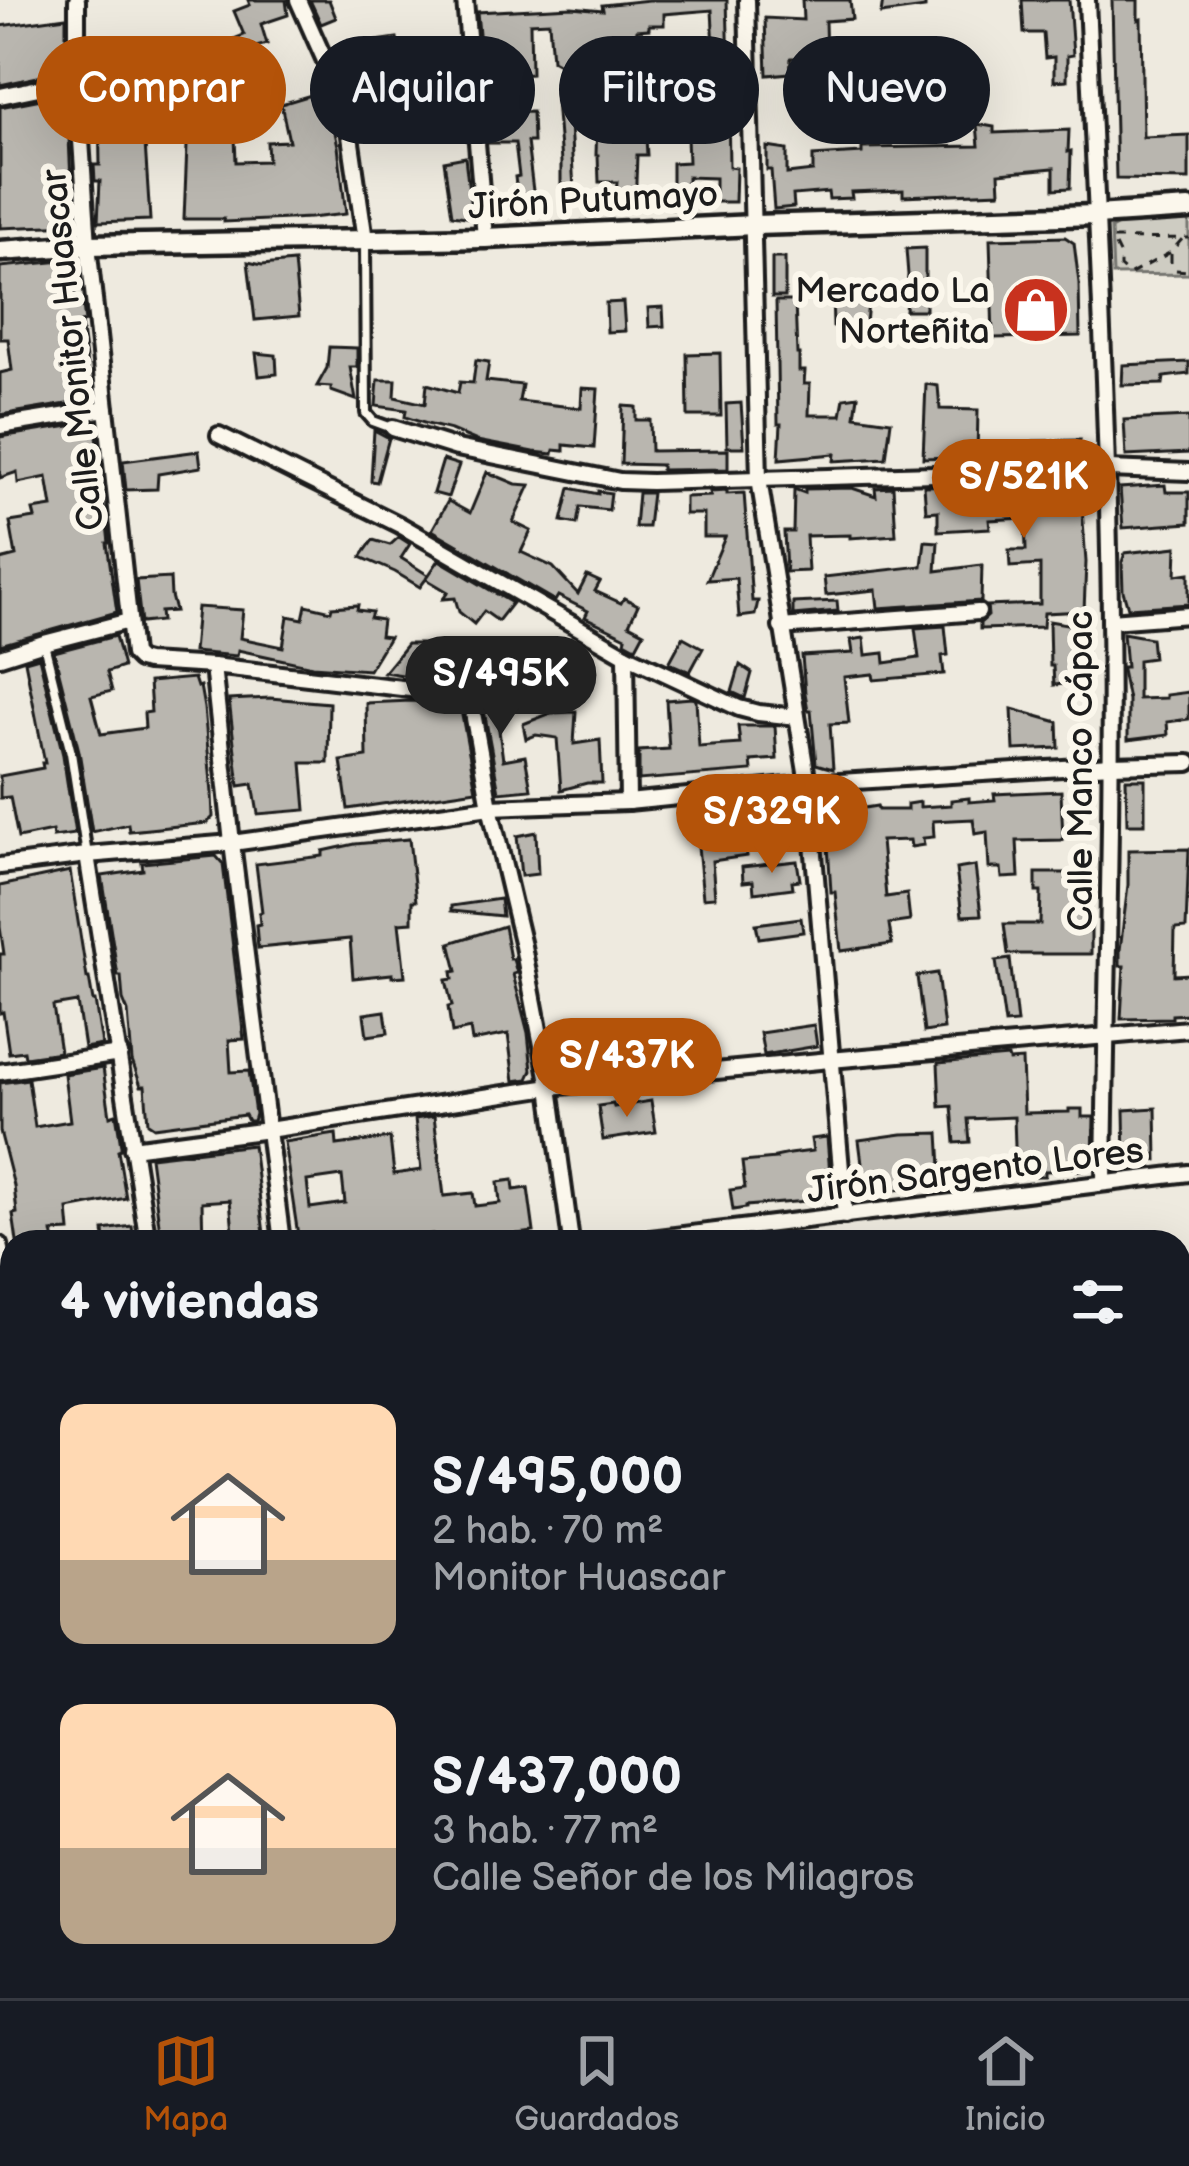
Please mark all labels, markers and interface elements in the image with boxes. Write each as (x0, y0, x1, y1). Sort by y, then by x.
chip: Comprar (36, 36, 286, 144)
chip: Alquilar (310, 36, 535, 144)
chip: Filtros (559, 36, 759, 144)
chip: Nuevo (783, 36, 990, 144)
street label: Calle Monitor Huascar (33, 166, 114, 533)
street label: Jirón Putumayo (467, 173, 719, 230)
place label: Mercado La Norteñita (795, 270, 990, 354)
shop icon: Mercado La Norteñita (1001, 275, 1071, 345)
pin: S/521K (926, 439, 1122, 541)
text: S/521K (959, 454, 1089, 501)
street label: Calle Manco Cápac (1060, 611, 1103, 931)
pin: S/495K (403, 636, 599, 738)
text: S/495K (432, 651, 570, 698)
pin: S/329K (674, 774, 870, 876)
text: S/329K (703, 789, 841, 836)
pin: S/437K (529, 1018, 725, 1120)
text: S/437K (559, 1033, 695, 1080)
street label: Jirón Sargento Lores (805, 1130, 1146, 1213)
icon: filters (1065, 1269, 1131, 1335)
text: 4 viviendas (60, 1272, 319, 1333)
text: S/495,000 (432, 1447, 683, 1508)
icon: home (156, 1452, 300, 1596)
text: 2 hab. · 70 m² (432, 1508, 664, 1555)
text: Monitor Huascar (432, 1555, 725, 1602)
text: S/437,000 (432, 1747, 682, 1808)
icon: home (156, 1752, 300, 1896)
text: 3 hab. · 77 m² (432, 1808, 658, 1855)
text: Calle Señor de los Milagros (432, 1855, 914, 1902)
tab: Mapa (143, 2028, 228, 2140)
tab: Guardados (514, 2028, 679, 2140)
tab: Inicio (965, 2028, 1046, 2140)

